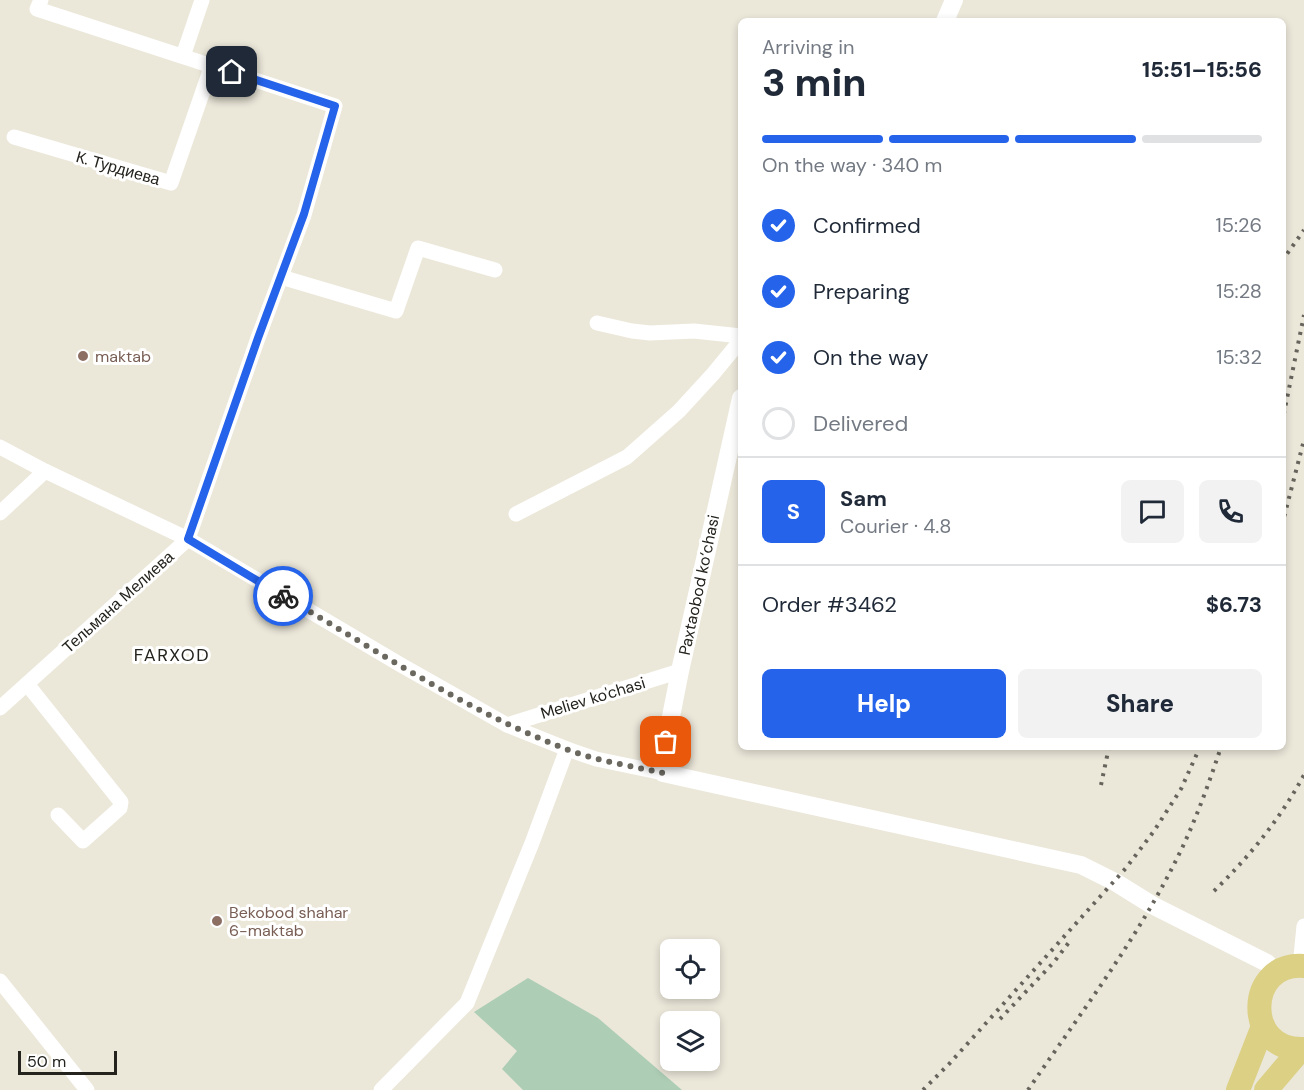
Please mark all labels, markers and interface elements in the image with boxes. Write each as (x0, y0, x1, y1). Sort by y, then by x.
text: Arriving in (762, 34, 854, 60)
pin (206, 46, 257, 97)
icon: home (215, 55, 248, 88)
text: 15:51–15:56 (1142, 55, 1262, 84)
text: 3 min (762, 57, 867, 108)
street label: К. Турдиева (74, 146, 162, 190)
text: On the way · 340 m (762, 152, 942, 178)
icon: check (762, 209, 795, 242)
text: Confirmed (813, 211, 921, 240)
text: 15:26 (1215, 212, 1262, 238)
icon: check (762, 275, 795, 308)
text: Preparing (813, 277, 910, 306)
text: 15:28 (1216, 278, 1262, 304)
icon: check (762, 341, 795, 374)
text: On the way (813, 343, 928, 372)
text: 15:32 (1216, 344, 1262, 370)
place label: maktab (95, 346, 151, 367)
marker: maktab (76, 349, 90, 363)
text: Delivered (813, 409, 908, 438)
button: chat (1121, 480, 1184, 543)
button: phone (1199, 480, 1262, 543)
text: Sam (840, 484, 887, 513)
text: S (787, 497, 800, 526)
street label: Paxtaobod ko‘chasi (674, 513, 724, 657)
text: Courier · 4.8 (840, 513, 951, 539)
street label: Тельмана Мелиева (58, 546, 178, 658)
courier (253, 566, 313, 626)
icon: bike (267, 580, 300, 613)
text: Order #3462 (762, 590, 897, 619)
text: $6.73 (1206, 590, 1262, 619)
district label: FARXOD (134, 643, 210, 667)
button: Help (762, 669, 1006, 738)
button: Share (1018, 669, 1262, 738)
street label: Meliev ko'chasi (538, 672, 648, 724)
pin (640, 716, 691, 767)
icon: bag (649, 725, 682, 758)
place label: Bekobod shahar 6-maktab (229, 902, 348, 941)
marker: Bekobod shahar 6-maktab (210, 914, 224, 928)
map controls (660, 939, 720, 1071)
button: locate (660, 939, 720, 999)
button: layers (660, 1011, 720, 1071)
scale bar (18, 1048, 117, 1076)
text: 50 m (27, 1051, 66, 1072)

